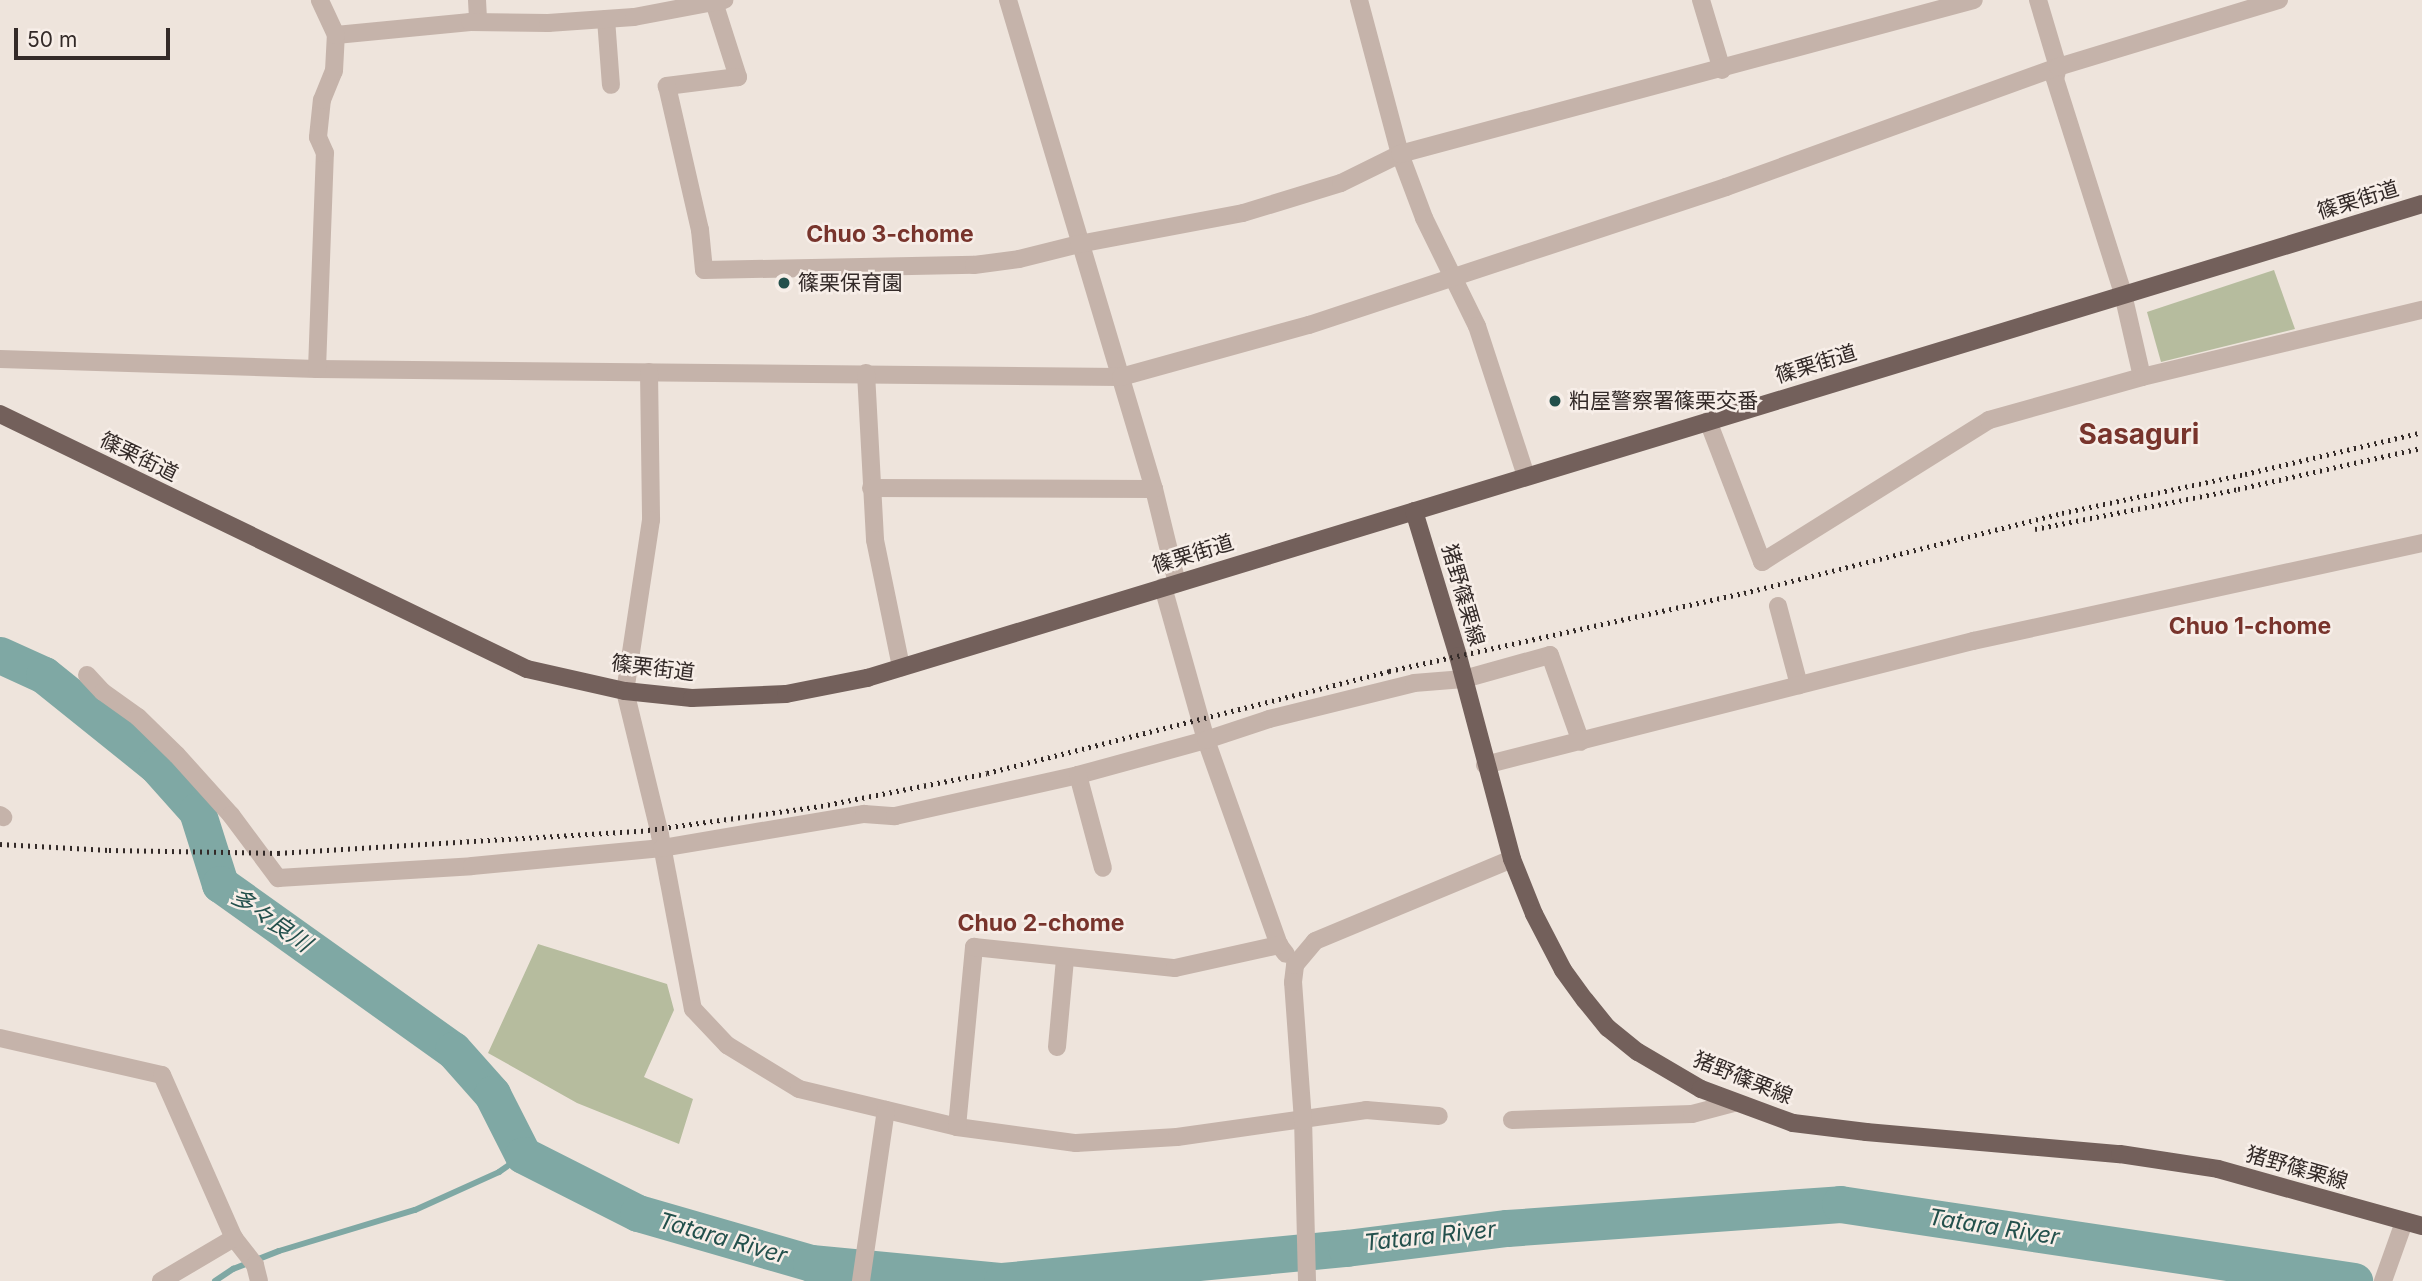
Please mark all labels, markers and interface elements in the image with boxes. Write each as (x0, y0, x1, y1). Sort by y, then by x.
scale bar (18, 14, 173, 58)
text: 50 m (27, 27, 77, 52)
street label: 篠栗街道 (2314, 176, 2402, 224)
district label: Chuo 3-chome (806, 220, 974, 248)
place label: 篠栗保育園 (798, 270, 903, 296)
marker: 篠栗保育園 (776, 275, 792, 291)
street label: 篠栗街道 (1772, 340, 1860, 388)
place label: 粕屋警察署篠栗交番 (1569, 388, 1758, 414)
marker: 粕屋警察署篠栗交番 (1547, 393, 1563, 409)
district label: Sasaguri (2079, 417, 2199, 451)
street label: 篠栗街道 (96, 427, 182, 487)
street label: 篠栗街道 (1149, 530, 1237, 578)
street label: 猪野篠栗線 (1436, 541, 1490, 649)
district label: Chuo 1-chome (2169, 612, 2331, 640)
street label: 篠栗街道 (610, 650, 696, 686)
water label: 多々良川 (225, 882, 317, 958)
district label: Chuo 2-chome (957, 909, 1125, 937)
street label: 猪野篠栗線 (1690, 1047, 1796, 1109)
street label: 猪野篠栗線 (2243, 1141, 2351, 1195)
water label: Tatara River (1927, 1203, 2061, 1251)
water label: Tatara River (656, 1207, 790, 1269)
water label: Tatara River (1363, 1215, 1497, 1257)

